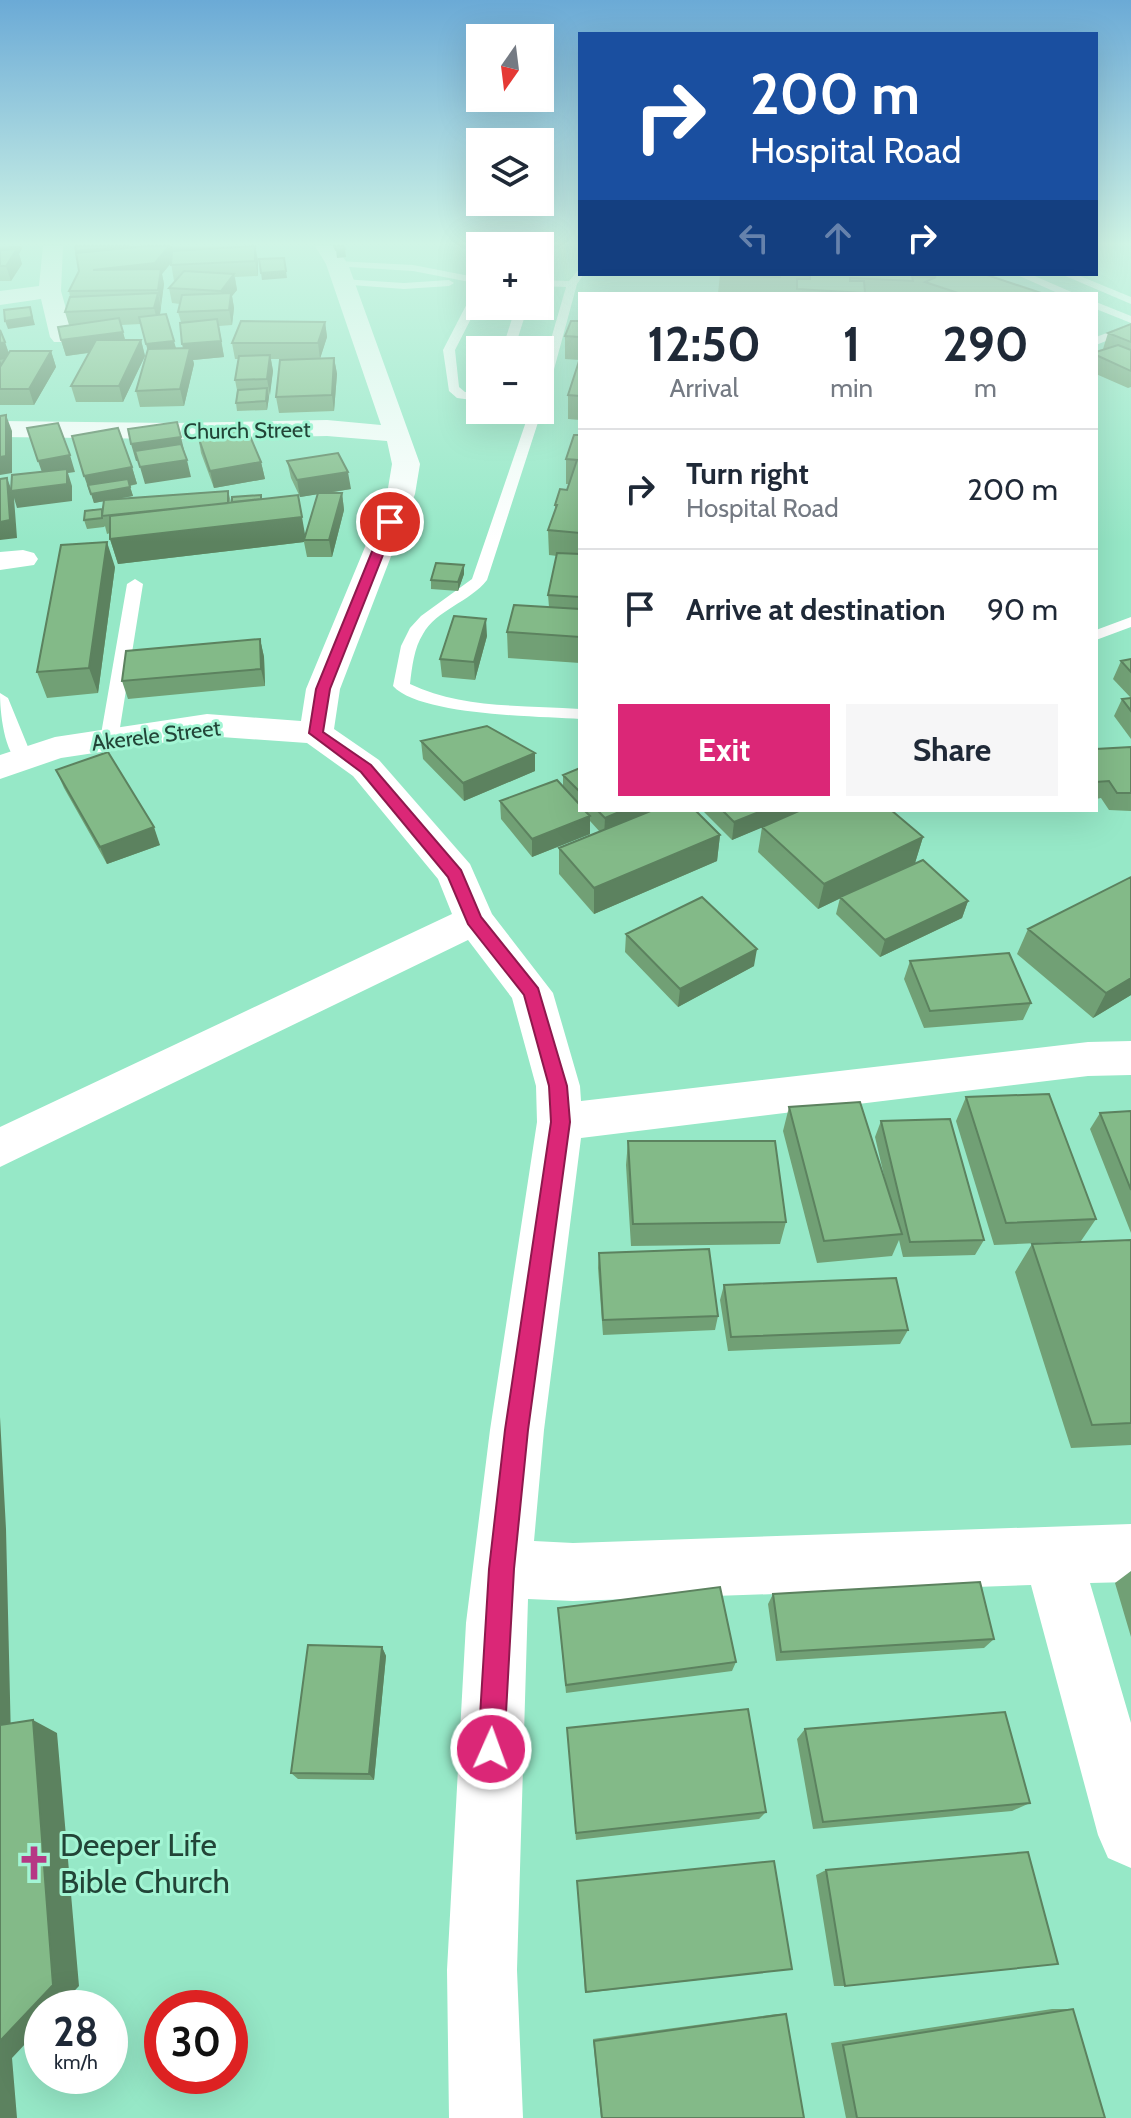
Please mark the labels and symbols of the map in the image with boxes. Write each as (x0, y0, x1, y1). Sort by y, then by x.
north arrow (466, 24, 554, 112)
street label: Church Street (183, 416, 311, 445)
pin (356, 488, 424, 556)
street label: Akerele Street (90, 714, 223, 757)
position arrow (449, 1707, 533, 1791)
place label: Deeper Life Bible Church (60, 1825, 230, 1901)
church icon: Deeper Life Bible Church (15, 1844, 53, 1882)
speed limit sign: 30 (144, 1990, 248, 2094)

